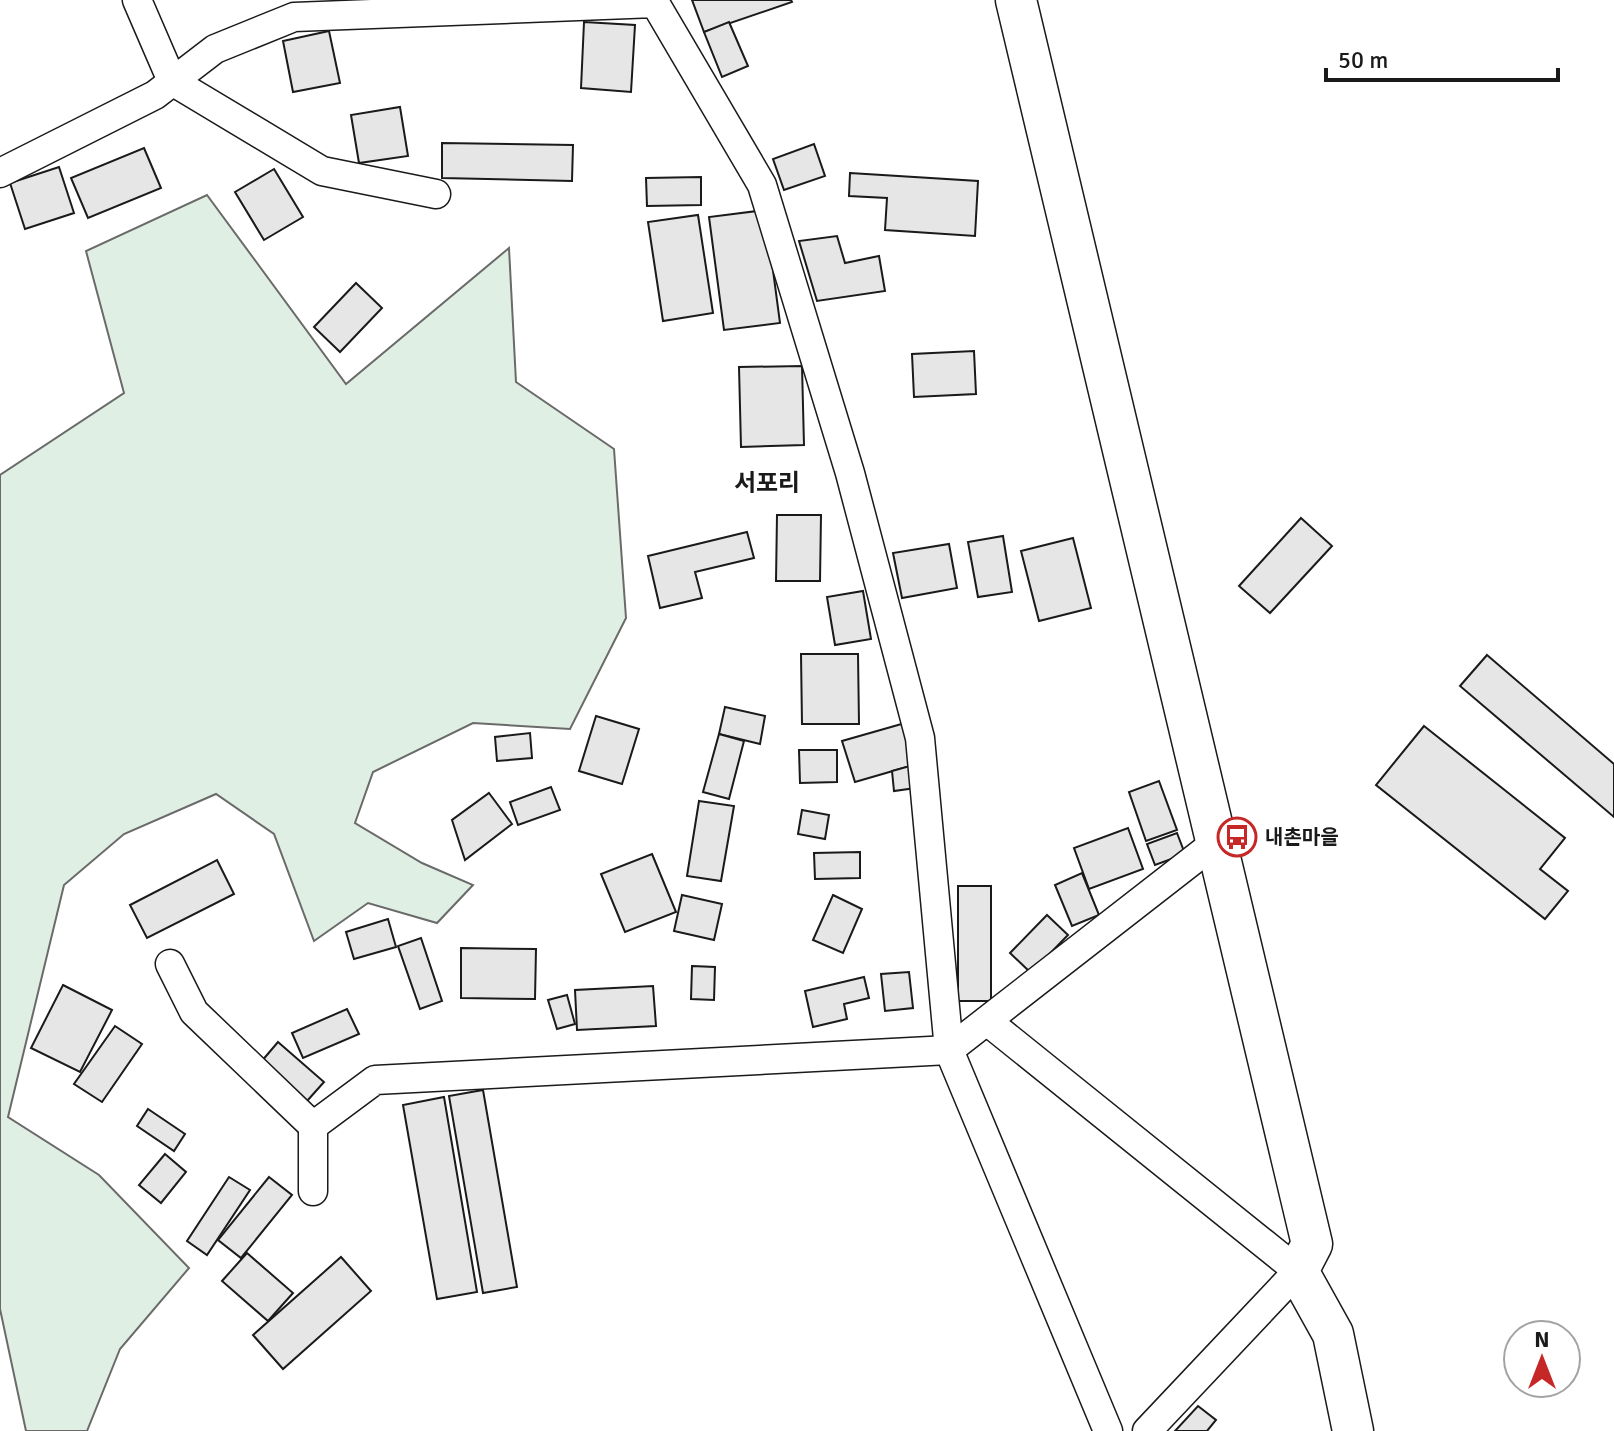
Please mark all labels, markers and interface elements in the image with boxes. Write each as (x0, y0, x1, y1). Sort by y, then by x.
scale bar (1326, 32, 1558, 82)
text: 50 m (1338, 45, 1388, 75)
district label: 서포리 (734, 468, 800, 498)
bus stop icon: 내촌마을 (1216, 816, 1258, 858)
place label: 내촌마을 (1265, 825, 1339, 850)
north arrow (1502, 1319, 1582, 1399)
text: N (1534, 1326, 1550, 1353)

